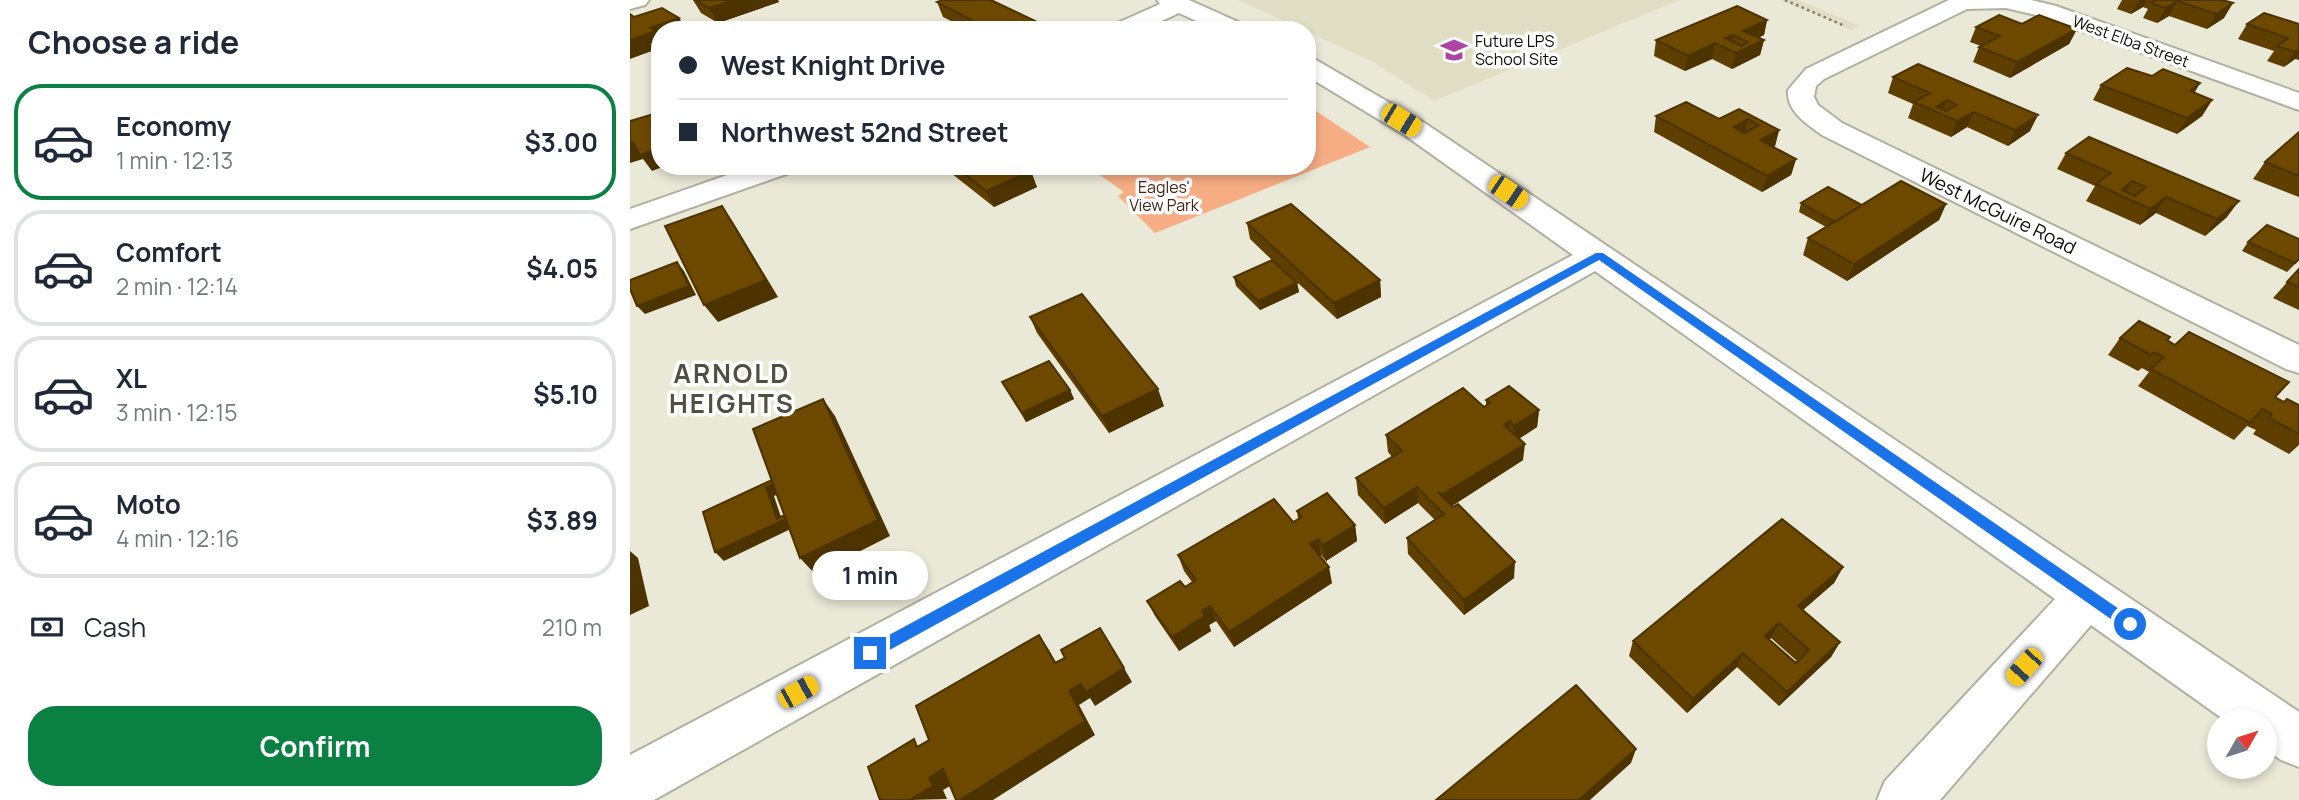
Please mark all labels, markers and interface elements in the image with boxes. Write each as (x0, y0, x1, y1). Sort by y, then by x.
street label: West Elba Street (2070, 10, 2192, 72)
text: Choose a ride (28, 20, 239, 64)
place label: Future LPS School Site (1475, 30, 1558, 70)
school or university icon: Future LPS School Site (1439, 35, 1469, 65)
text: West Knight Drive (721, 47, 946, 83)
car (1378, 100, 1425, 140)
text: Economy (116, 108, 231, 144)
icon: car (32, 111, 95, 174)
text: Northwest 52nd Street (721, 114, 1009, 150)
text: $3.00 (524, 124, 598, 160)
text: 1 min · 12:13 (116, 144, 233, 176)
street label: West McGuire Road (1915, 162, 2081, 260)
car (1485, 172, 1532, 212)
park label: Eagles' View Park (1129, 176, 1200, 216)
text: Comfort (116, 234, 222, 270)
icon: car (32, 237, 95, 300)
text: $4.05 (526, 250, 598, 286)
text: 2 min · 12:14 (116, 270, 238, 302)
district label: ARNOLD HEIGHTS (669, 355, 795, 421)
text: XL (116, 360, 147, 396)
icon: car (32, 363, 95, 426)
text: $5.10 (533, 376, 598, 412)
text: 3 min · 12:15 (116, 396, 237, 428)
text: Moto (116, 486, 181, 522)
icon: car (32, 489, 95, 552)
text: $3.89 (527, 502, 598, 538)
text: 4 min · 12:16 (116, 522, 239, 554)
callout: 1 min (812, 552, 928, 600)
text: 1 min (842, 559, 898, 591)
icon: cash (28, 608, 66, 646)
route start (2114, 608, 2146, 640)
text: Cash (84, 609, 146, 645)
text: 210 m (542, 611, 602, 643)
route end (854, 637, 886, 669)
car (2003, 644, 2046, 690)
car (775, 673, 822, 711)
button: Confirm (28, 706, 602, 786)
north arrow (2207, 709, 2277, 779)
map controls (2207, 709, 2277, 779)

